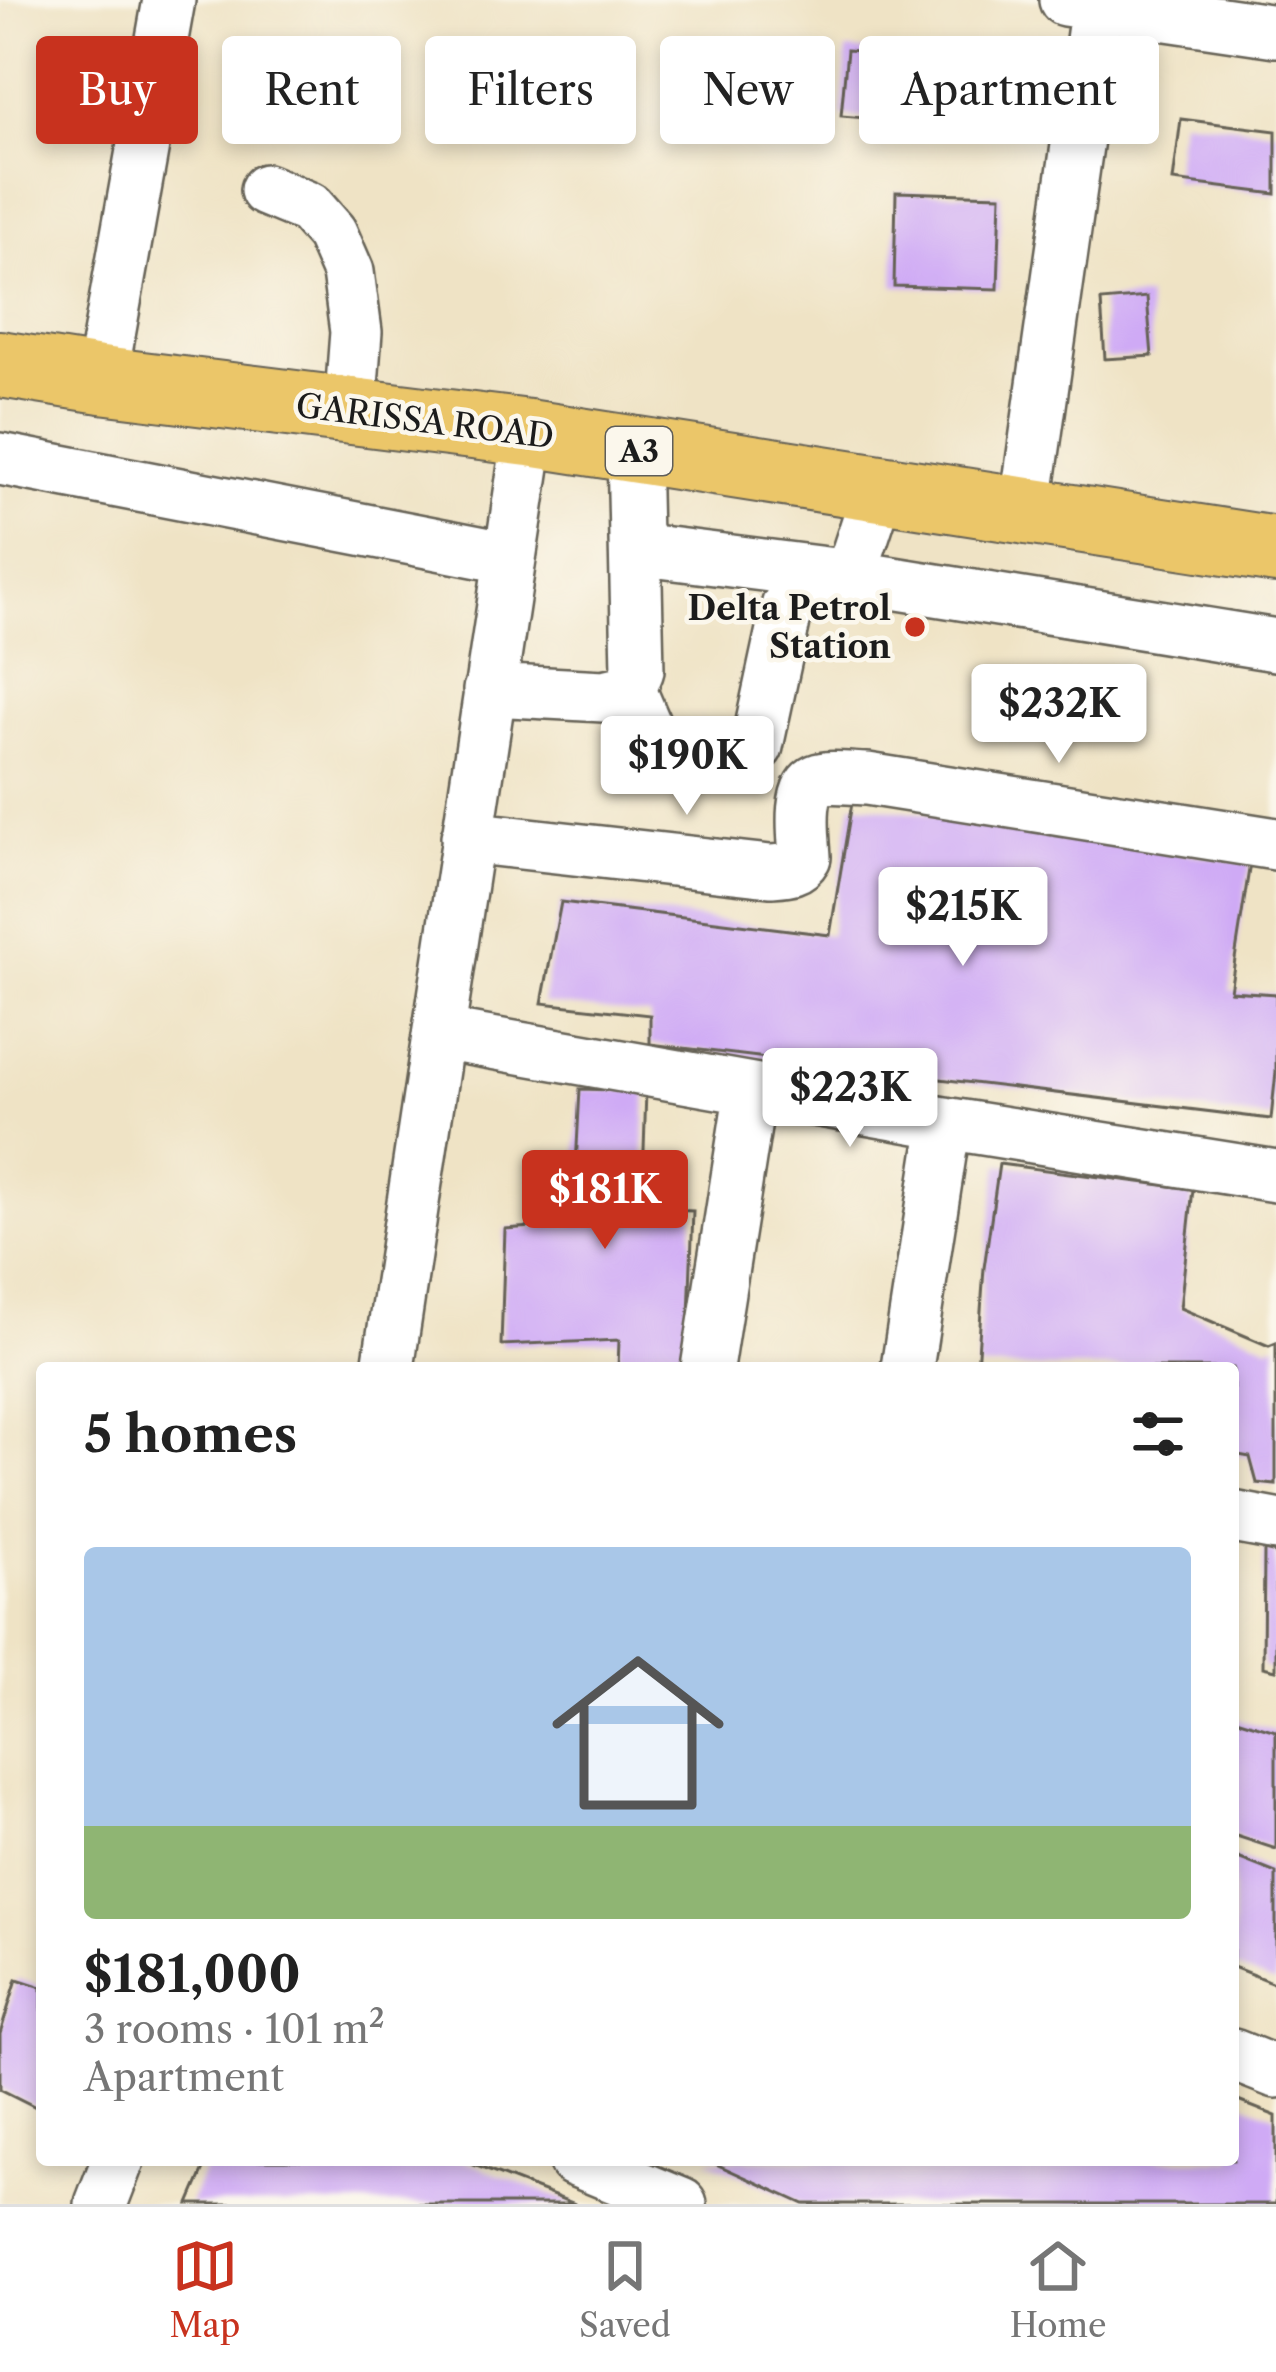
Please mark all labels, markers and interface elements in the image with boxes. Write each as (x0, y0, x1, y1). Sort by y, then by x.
chip: Buy (36, 36, 198, 144)
chip: Rent (222, 36, 401, 144)
chip: Filters (425, 36, 636, 144)
chip: New (660, 36, 835, 144)
chip: Apartment (859, 36, 1159, 144)
street label: GARISSA ROAD (294, 385, 556, 457)
road number: A3 (606, 427, 672, 475)
place label: Delta Petrol Station (688, 588, 891, 667)
marker: Delta Petrol Station (902, 614, 928, 640)
pin: $232K (975, 664, 1143, 766)
text: $232K (998, 679, 1120, 727)
pin: $190K (603, 716, 771, 818)
text: $190K (628, 731, 746, 779)
pin: $215K (879, 867, 1047, 969)
text: $215K (905, 882, 1021, 930)
pin: $223K (766, 1048, 934, 1150)
text: $223K (789, 1063, 911, 1111)
pin: $181K (521, 1150, 689, 1252)
text: $181K (549, 1165, 661, 1213)
icon: filters (1125, 1401, 1191, 1467)
text: 5 homes (84, 1403, 297, 1465)
icon: home (530, 1625, 746, 1841)
text: $181,000 (84, 1943, 301, 2005)
text: 3 rooms · 101 m² (84, 2005, 385, 2053)
text: Apartment (84, 2053, 284, 2101)
tab: Map (169, 2233, 240, 2346)
tab: Saved (579, 2233, 671, 2346)
tab: Home (1010, 2233, 1107, 2346)

